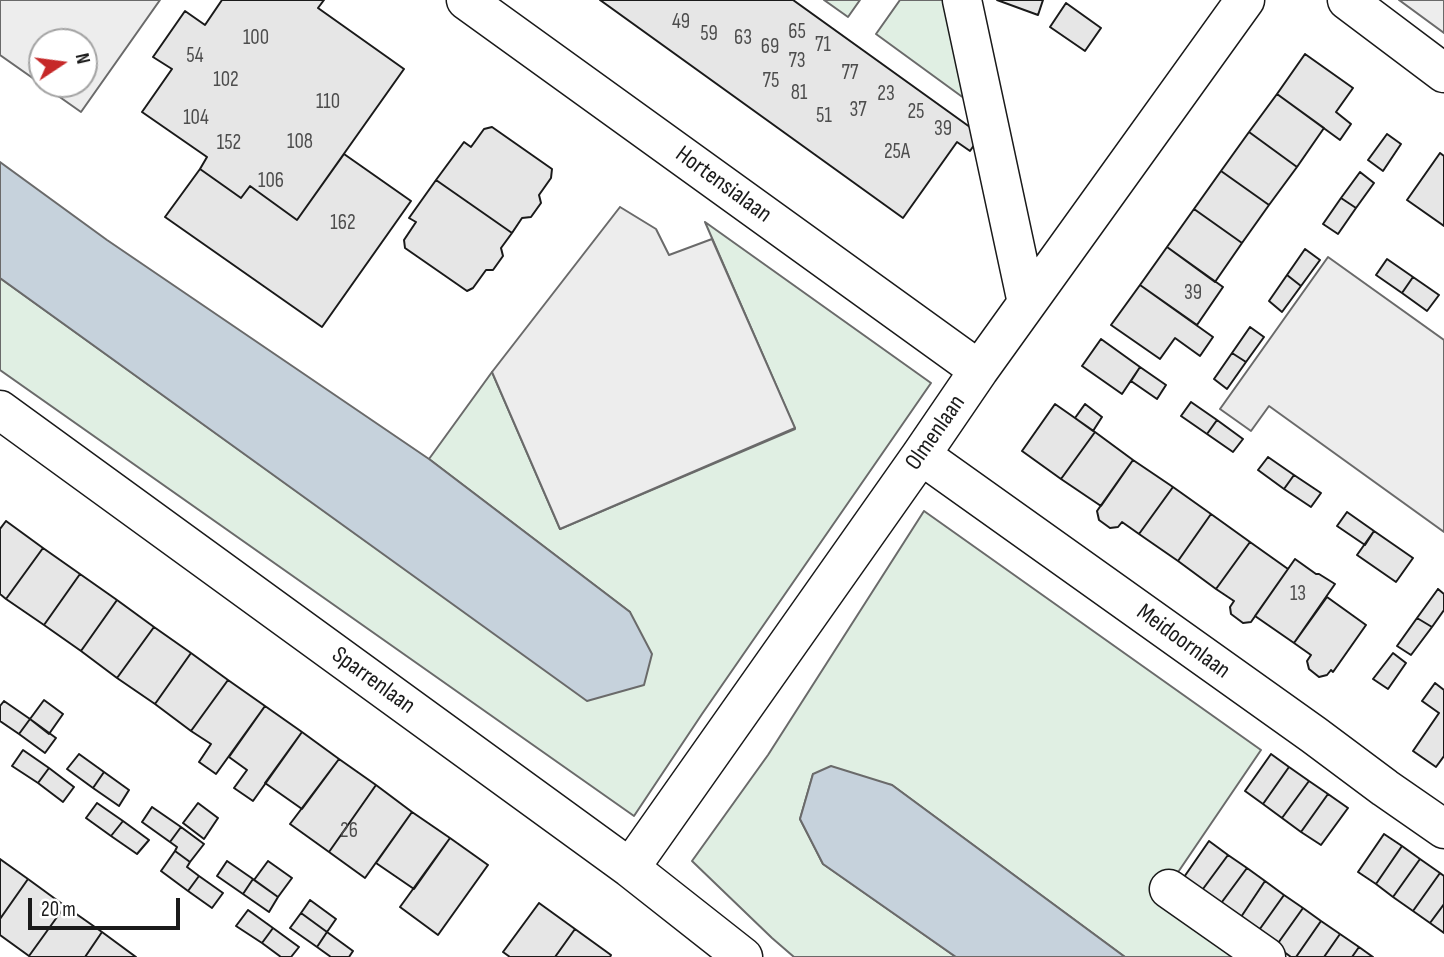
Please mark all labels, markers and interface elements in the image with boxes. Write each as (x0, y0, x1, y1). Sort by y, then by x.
house number: 49 (672, 10, 690, 36)
house number: 65 (788, 20, 806, 46)
house number: 59 (700, 22, 718, 48)
house number: 100 (243, 26, 269, 52)
house number: 63 (734, 26, 752, 52)
north arrow (28, 28, 98, 98)
house number: 71 (815, 33, 831, 59)
house number: 69 (761, 35, 779, 61)
house number: 54 (186, 44, 204, 70)
house number: 73 (788, 49, 806, 75)
text: N (70, 51, 94, 66)
house number: 77 (842, 61, 858, 87)
house number: 102 (213, 68, 239, 94)
house number: 75 (763, 69, 779, 95)
house number: 81 (791, 81, 807, 107)
house number: 23 (877, 82, 895, 108)
house number: 110 (316, 90, 340, 116)
house number: 37 (849, 98, 867, 124)
house number: 25 (907, 100, 925, 126)
house number: 51 (816, 104, 832, 130)
house number: 104 (183, 106, 209, 132)
house number: 39 (934, 117, 952, 143)
house number: 108 (287, 130, 313, 156)
house number: 152 (217, 131, 241, 157)
street label: Hortensialaan (669, 140, 777, 230)
house number: 25A (884, 140, 910, 166)
house number: 106 (258, 169, 284, 195)
house number: 162 (330, 211, 356, 237)
house number: 39 (1184, 281, 1202, 307)
street label: Olmenlaan (900, 390, 972, 476)
house number: 13 (1290, 582, 1306, 608)
street label: Meidoornlaan (1131, 598, 1235, 686)
street label: Sparrenlaan (326, 641, 420, 721)
house number: 26 (340, 819, 358, 845)
scale bar (32, 884, 184, 928)
text: 20 m (41, 897, 76, 922)

